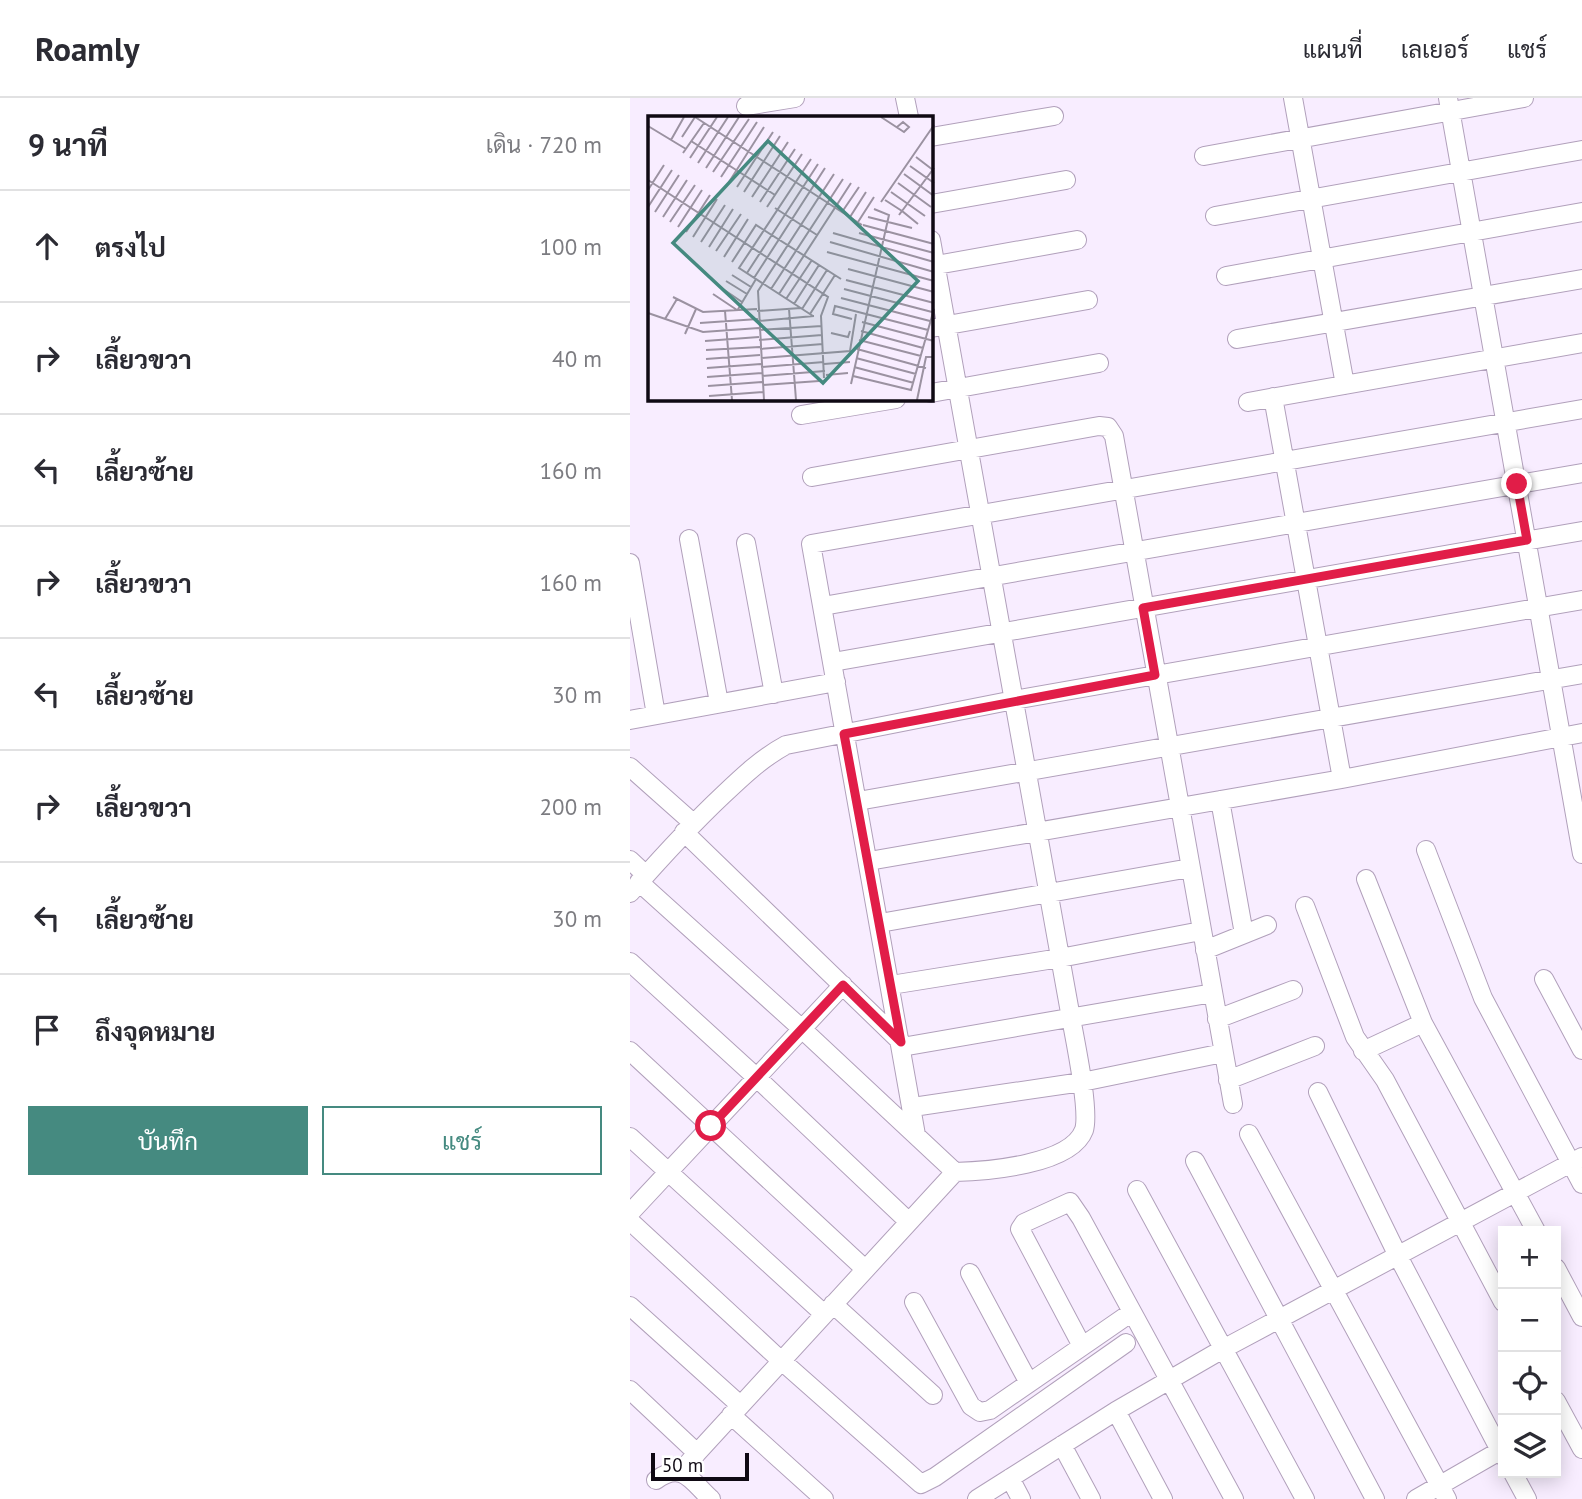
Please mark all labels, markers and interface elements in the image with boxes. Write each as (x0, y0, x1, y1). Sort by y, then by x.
text: Roamly (35, 27, 139, 70)
text: แผนที่ (1303, 34, 1363, 65)
text: เลเยอร์ (1401, 34, 1469, 65)
text: แชร์ (1507, 34, 1547, 65)
inset map (648, 116, 933, 401)
text: 9 นาที (28, 125, 108, 164)
text: เดิน · 720 m (486, 130, 602, 159)
icon: ahead (28, 227, 66, 265)
text: ตรงไป (95, 231, 166, 264)
text: 100 m (540, 232, 602, 261)
icon: right (28, 339, 66, 377)
text: เลี้ยวขวา (95, 343, 192, 376)
text: 40 m (552, 344, 602, 373)
icon: left (28, 451, 66, 489)
text: เลี้ยวซ้าย (95, 455, 194, 488)
text: 160 m (540, 456, 602, 485)
route end (1501, 468, 1532, 499)
icon: right (28, 563, 66, 601)
text: เลี้ยวขวา (95, 567, 192, 600)
text: 160 m (540, 568, 602, 597)
icon: left (28, 675, 66, 713)
text: เลี้ยวซ้าย (95, 679, 194, 712)
text: 30 m (552, 680, 602, 709)
icon: right (28, 787, 66, 825)
text: เลี้ยวขวา (95, 791, 192, 824)
text: 200 m (540, 792, 602, 821)
icon: left (28, 899, 66, 937)
text: เลี้ยวซ้าย (95, 903, 194, 936)
text: 30 m (552, 904, 602, 933)
icon: arrive (28, 1011, 66, 1049)
text: ถึงจุดหมาย (95, 1015, 216, 1048)
button: บันทึก (28, 1106, 308, 1175)
button: แชร์ (322, 1106, 602, 1175)
route start (695, 1110, 726, 1141)
map controls (1498, 1226, 1561, 1478)
button: + (1498, 1226, 1561, 1289)
button: − (1498, 1289, 1561, 1352)
button: locate (1498, 1352, 1561, 1415)
button: layers (1498, 1415, 1561, 1478)
scale bar (651, 1450, 749, 1482)
text: 50 m (662, 1453, 703, 1477)

